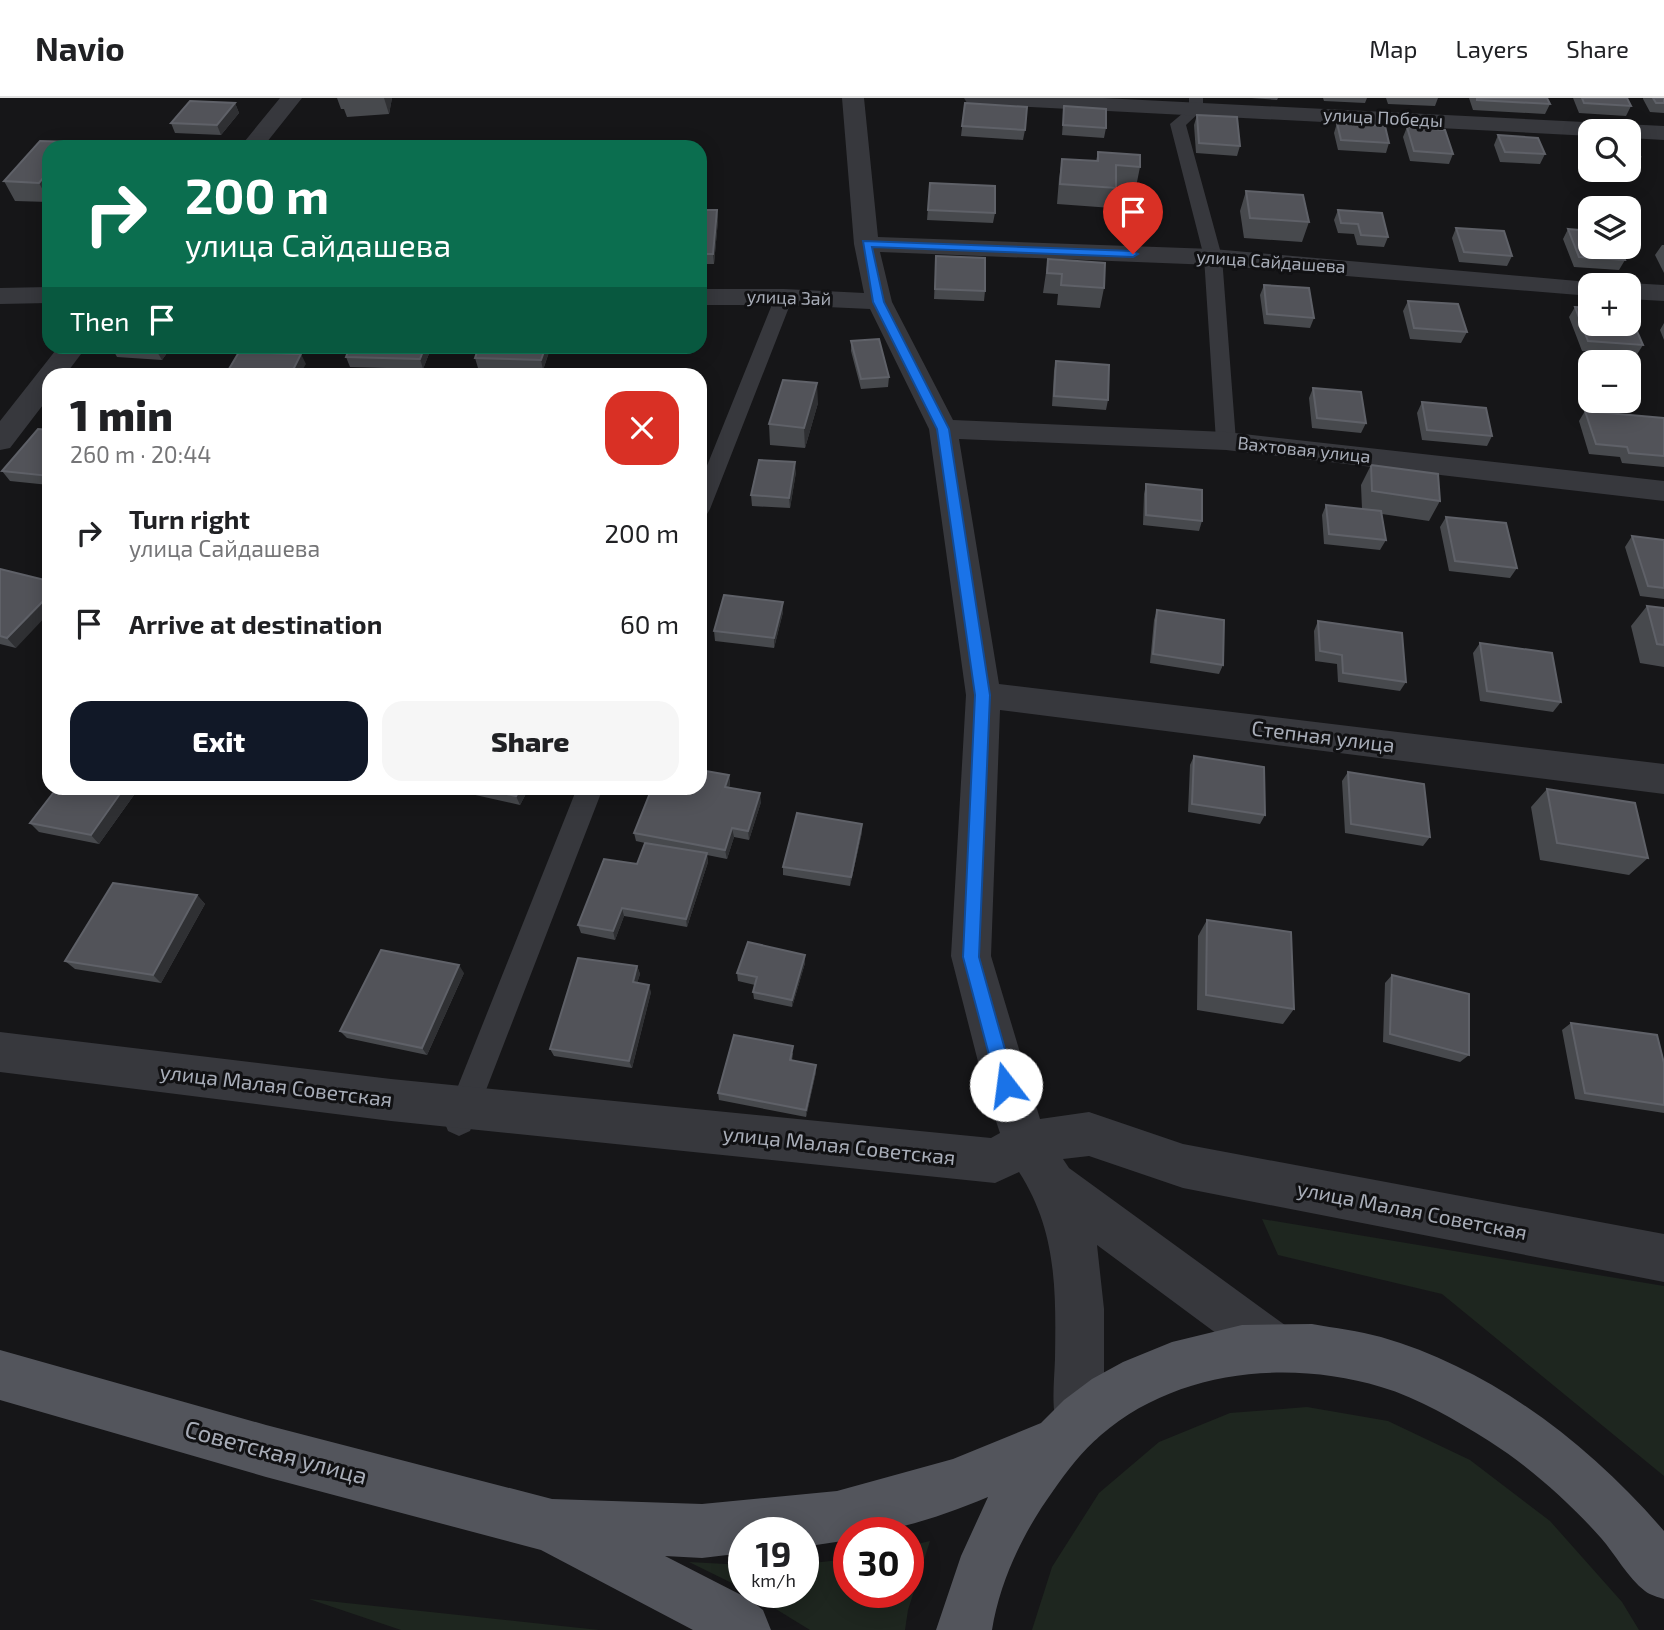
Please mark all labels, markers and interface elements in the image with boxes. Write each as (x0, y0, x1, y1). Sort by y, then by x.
text: Navio (35, 28, 125, 68)
text: Map (1369, 34, 1417, 63)
text: Layers (1455, 34, 1528, 63)
text: Share (1566, 34, 1629, 63)
street label: улица Победы (1323, 103, 1444, 131)
map controls (1578, 119, 1641, 413)
button: search (1578, 119, 1641, 182)
text: 200 m (185, 165, 329, 224)
icon: right (70, 168, 161, 259)
pin (1103, 182, 1163, 254)
icon: arrive (1114, 193, 1152, 231)
button: layers (1578, 196, 1641, 259)
text: улица Сайдашева (185, 225, 451, 263)
street label: улица Сайдашева (1196, 245, 1346, 277)
button: + (1578, 273, 1641, 336)
street label: улица Зай (746, 285, 832, 309)
icon: arrive (143, 301, 181, 339)
text: Then (70, 305, 129, 336)
button: − (1578, 350, 1641, 413)
text: 1 min (70, 389, 173, 439)
button: close (605, 391, 679, 465)
street label: Вахтовая улица (1237, 431, 1372, 467)
text: 260 m · 20:44 (70, 440, 211, 468)
text: Turn right (129, 503, 250, 534)
icon: right (70, 514, 108, 552)
text: 200 m (604, 517, 679, 548)
text: улица Сайдашева (129, 534, 320, 562)
icon: arrive (70, 605, 108, 643)
text: Arrive at destination (129, 608, 382, 639)
text: 60 m (620, 608, 679, 639)
button: Exit (70, 701, 368, 781)
button: Share (382, 701, 679, 781)
street label: Степная улица (1250, 714, 1396, 758)
position arrow (969, 1048, 1043, 1122)
street label: улица Малая Советская (158, 1058, 394, 1112)
street label: улица Малая Советская (721, 1120, 957, 1170)
street label: улица Малая Советская (1295, 1175, 1529, 1245)
street label: Советская улица (182, 1413, 371, 1491)
speed limit sign: 30 (833, 1517, 924, 1608)
text: 19 (756, 1532, 791, 1574)
text: km/h (751, 1569, 796, 1591)

